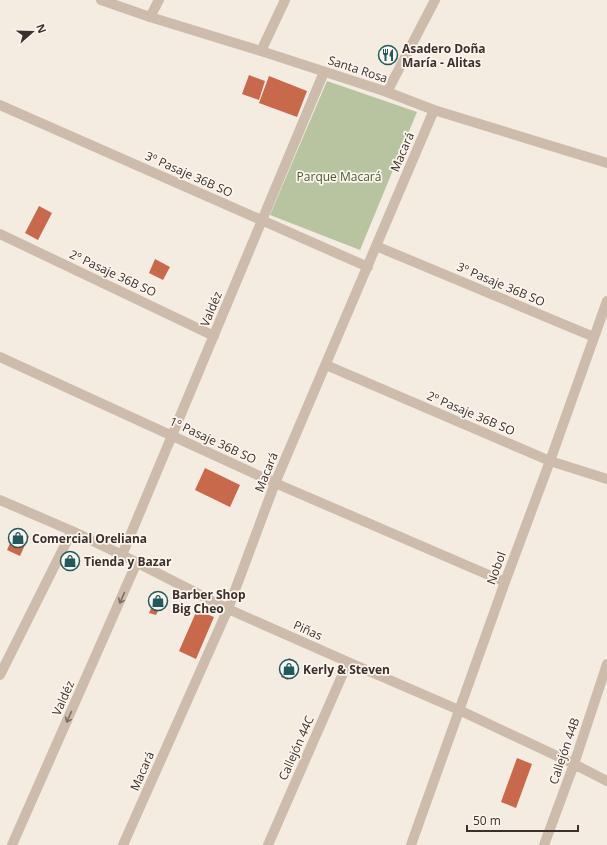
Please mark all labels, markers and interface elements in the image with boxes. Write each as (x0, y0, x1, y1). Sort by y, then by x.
north arrow (12, 12, 52, 52)
text: N (33, 22, 50, 35)
place label: Asadero Doña María - Alitas (402, 40, 486, 71)
restaurant icon: Asadero Doña María - Alitas (377, 44, 399, 66)
street label: Santa Rosa (326, 51, 390, 87)
street label: Macará (386, 130, 418, 174)
street label: 3º Pasaje 36B SO (143, 147, 235, 201)
park label: Parque Macará (297, 168, 381, 185)
street label: 2º Pasaje 36B SO (67, 245, 159, 301)
street label: 3º Pasaje 36B SO (454, 258, 548, 310)
street label: Valdéz (196, 289, 226, 329)
street label: 2º Pasaje 36B SO (424, 387, 518, 439)
street label: 1º Pasaje 36B SO (167, 412, 259, 468)
street label: Macará (250, 450, 282, 494)
shop icon: Comercial Oreliana (7, 527, 29, 549)
place label: Comercial Oreliana (32, 530, 147, 547)
street label: Nobol (482, 549, 510, 587)
shop icon: Tienda y Bazar (59, 550, 81, 572)
place label: Tienda y Bazar (84, 553, 172, 570)
place label: Barber Shop Big Cheo (172, 586, 246, 617)
shop icon: Barber Shop Big Cheo (147, 590, 169, 612)
one-way arrow (117, 592, 125, 604)
street label: Piñas (291, 616, 325, 644)
shop icon: Kerly & Steven (278, 658, 300, 680)
place label: Kerly & Steven (303, 661, 390, 678)
street label: Valdéz (48, 678, 78, 718)
one-way arrow (65, 710, 72, 722)
street label: Callejón 44C (274, 713, 318, 783)
street label: Callejón 44B (545, 715, 583, 786)
street label: Macará (126, 749, 158, 793)
scale bar (467, 807, 578, 833)
text: 50 m (473, 812, 501, 829)

